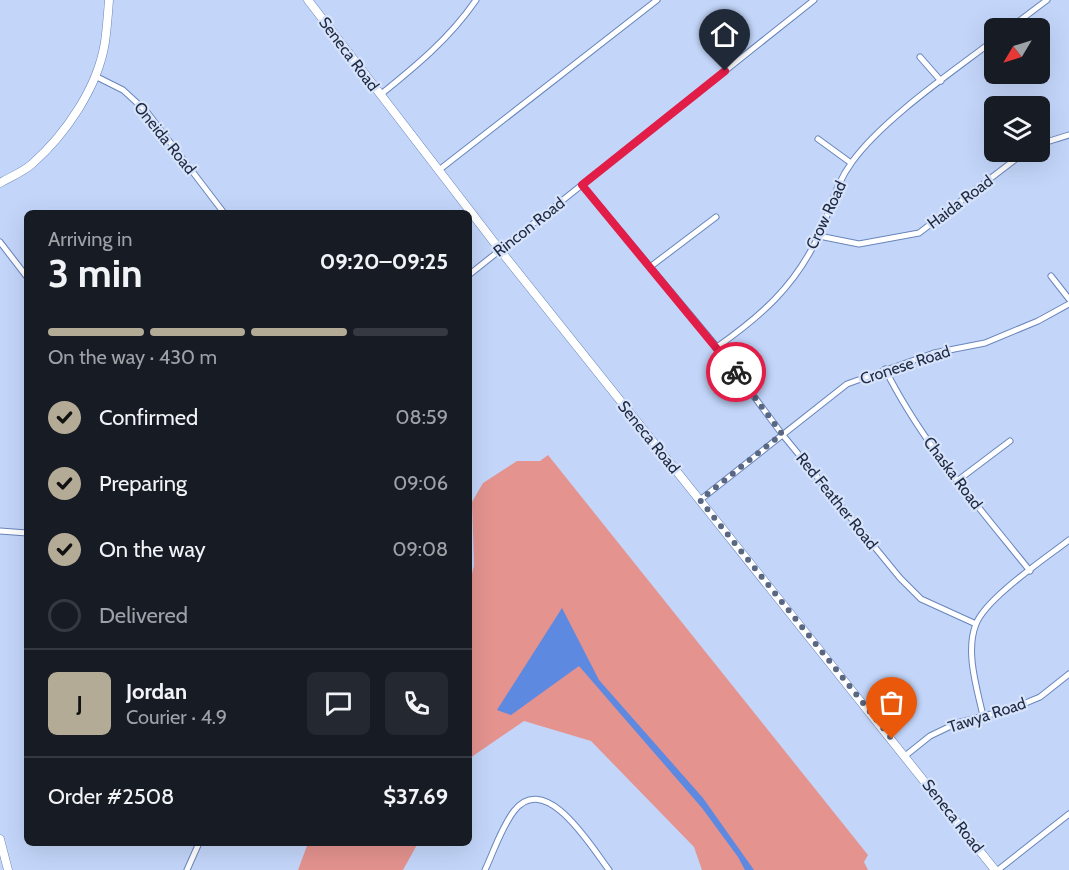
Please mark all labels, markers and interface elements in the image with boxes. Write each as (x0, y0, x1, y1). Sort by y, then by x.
pin (699, 9, 750, 71)
street label: Seneca Road (315, 13, 383, 95)
icon: home (708, 18, 741, 51)
north arrow (984, 18, 1050, 84)
map controls (984, 18, 1050, 162)
button: layers (984, 96, 1050, 162)
street label: Oneida Road (130, 98, 200, 178)
street label: Haida Road (924, 171, 996, 233)
street label: Crow Road (802, 178, 850, 252)
street label: Rincon Road (490, 193, 568, 261)
text: Arriving in (48, 227, 132, 251)
text: 09:20–09:25 (320, 248, 448, 275)
text: 3 min (48, 249, 143, 297)
street label: Cronese Road (858, 341, 952, 389)
courier (706, 342, 766, 402)
text: On the way · 430 m (48, 345, 217, 369)
icon: bike (720, 356, 753, 389)
street label: Seneca Road (614, 397, 684, 477)
icon: check (48, 401, 81, 434)
text: Confirmed (99, 404, 198, 431)
text: 08:59 (396, 405, 448, 429)
street label: Chaska Road (920, 433, 986, 513)
street label: Red Feather Road (792, 449, 882, 553)
icon: check (48, 467, 81, 500)
text: Preparing (99, 470, 187, 497)
text: 09:06 (393, 471, 448, 495)
icon: check (48, 533, 81, 566)
text: On the way (99, 536, 206, 563)
text: 09:08 (392, 537, 448, 561)
text: Delivered (99, 602, 188, 629)
button: chat (307, 672, 370, 735)
button: phone (385, 672, 448, 735)
pin (866, 677, 917, 739)
text: Jordan (126, 678, 187, 705)
icon: bag (875, 686, 908, 719)
text: J (76, 690, 83, 717)
street label: Tawya Road (946, 694, 1028, 736)
text: Courier · 4.9 (126, 705, 227, 729)
street label: Seneca Road (918, 776, 988, 856)
text: Order #2508 (48, 783, 174, 810)
text: $37.69 (383, 783, 448, 810)

